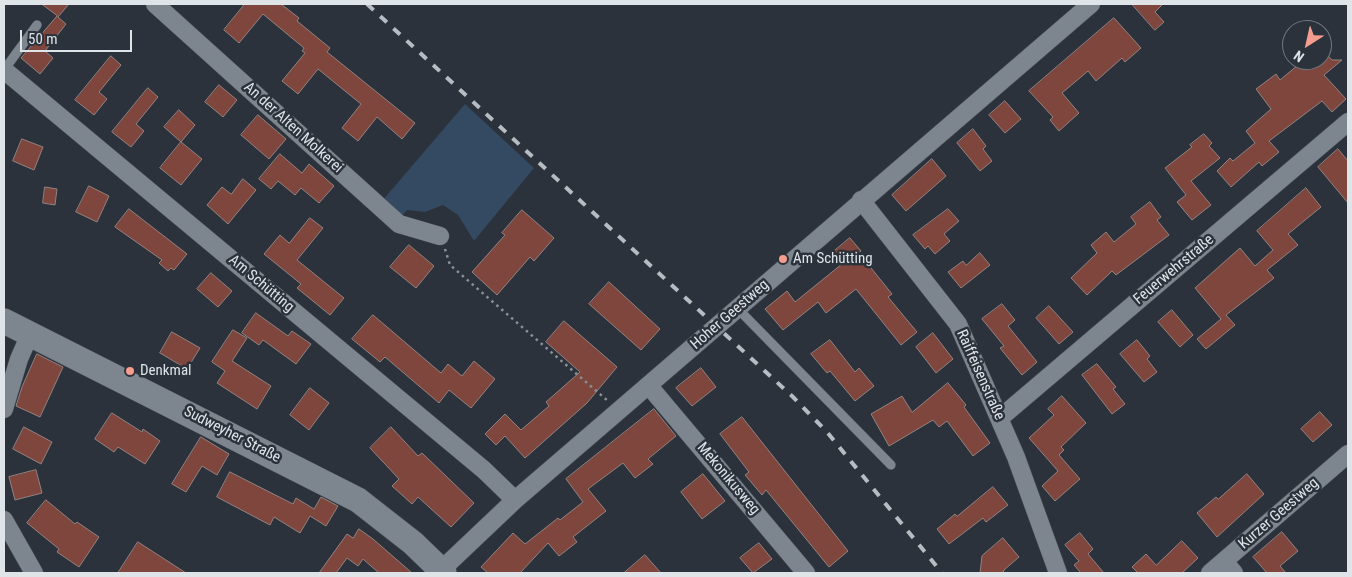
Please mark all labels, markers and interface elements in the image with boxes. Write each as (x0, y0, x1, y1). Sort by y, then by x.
scale bar (22, 20, 135, 52)
north arrow (1282, 20, 1332, 70)
text: 50 m (28, 30, 58, 48)
text: N (1291, 47, 1307, 65)
street label: An der Alten Molkerei (240, 79, 346, 177)
street label: Feuerwehrstraße (1130, 231, 1218, 309)
place label: Am Schütting (793, 250, 873, 268)
street label: Am Schütting (225, 252, 297, 316)
marker: Am Schütting (777, 253, 789, 265)
street label: Hoher Geestweg (687, 276, 773, 354)
street label: Raiffeisenstraße (952, 327, 1008, 423)
place label: Denkmal (140, 362, 192, 380)
marker: Denkmal (124, 365, 136, 377)
street label: Sudweyher Straße (181, 403, 283, 467)
street label: Mekonikusweg (693, 439, 763, 519)
street label: Kurzer Geestweg (1235, 474, 1323, 554)

